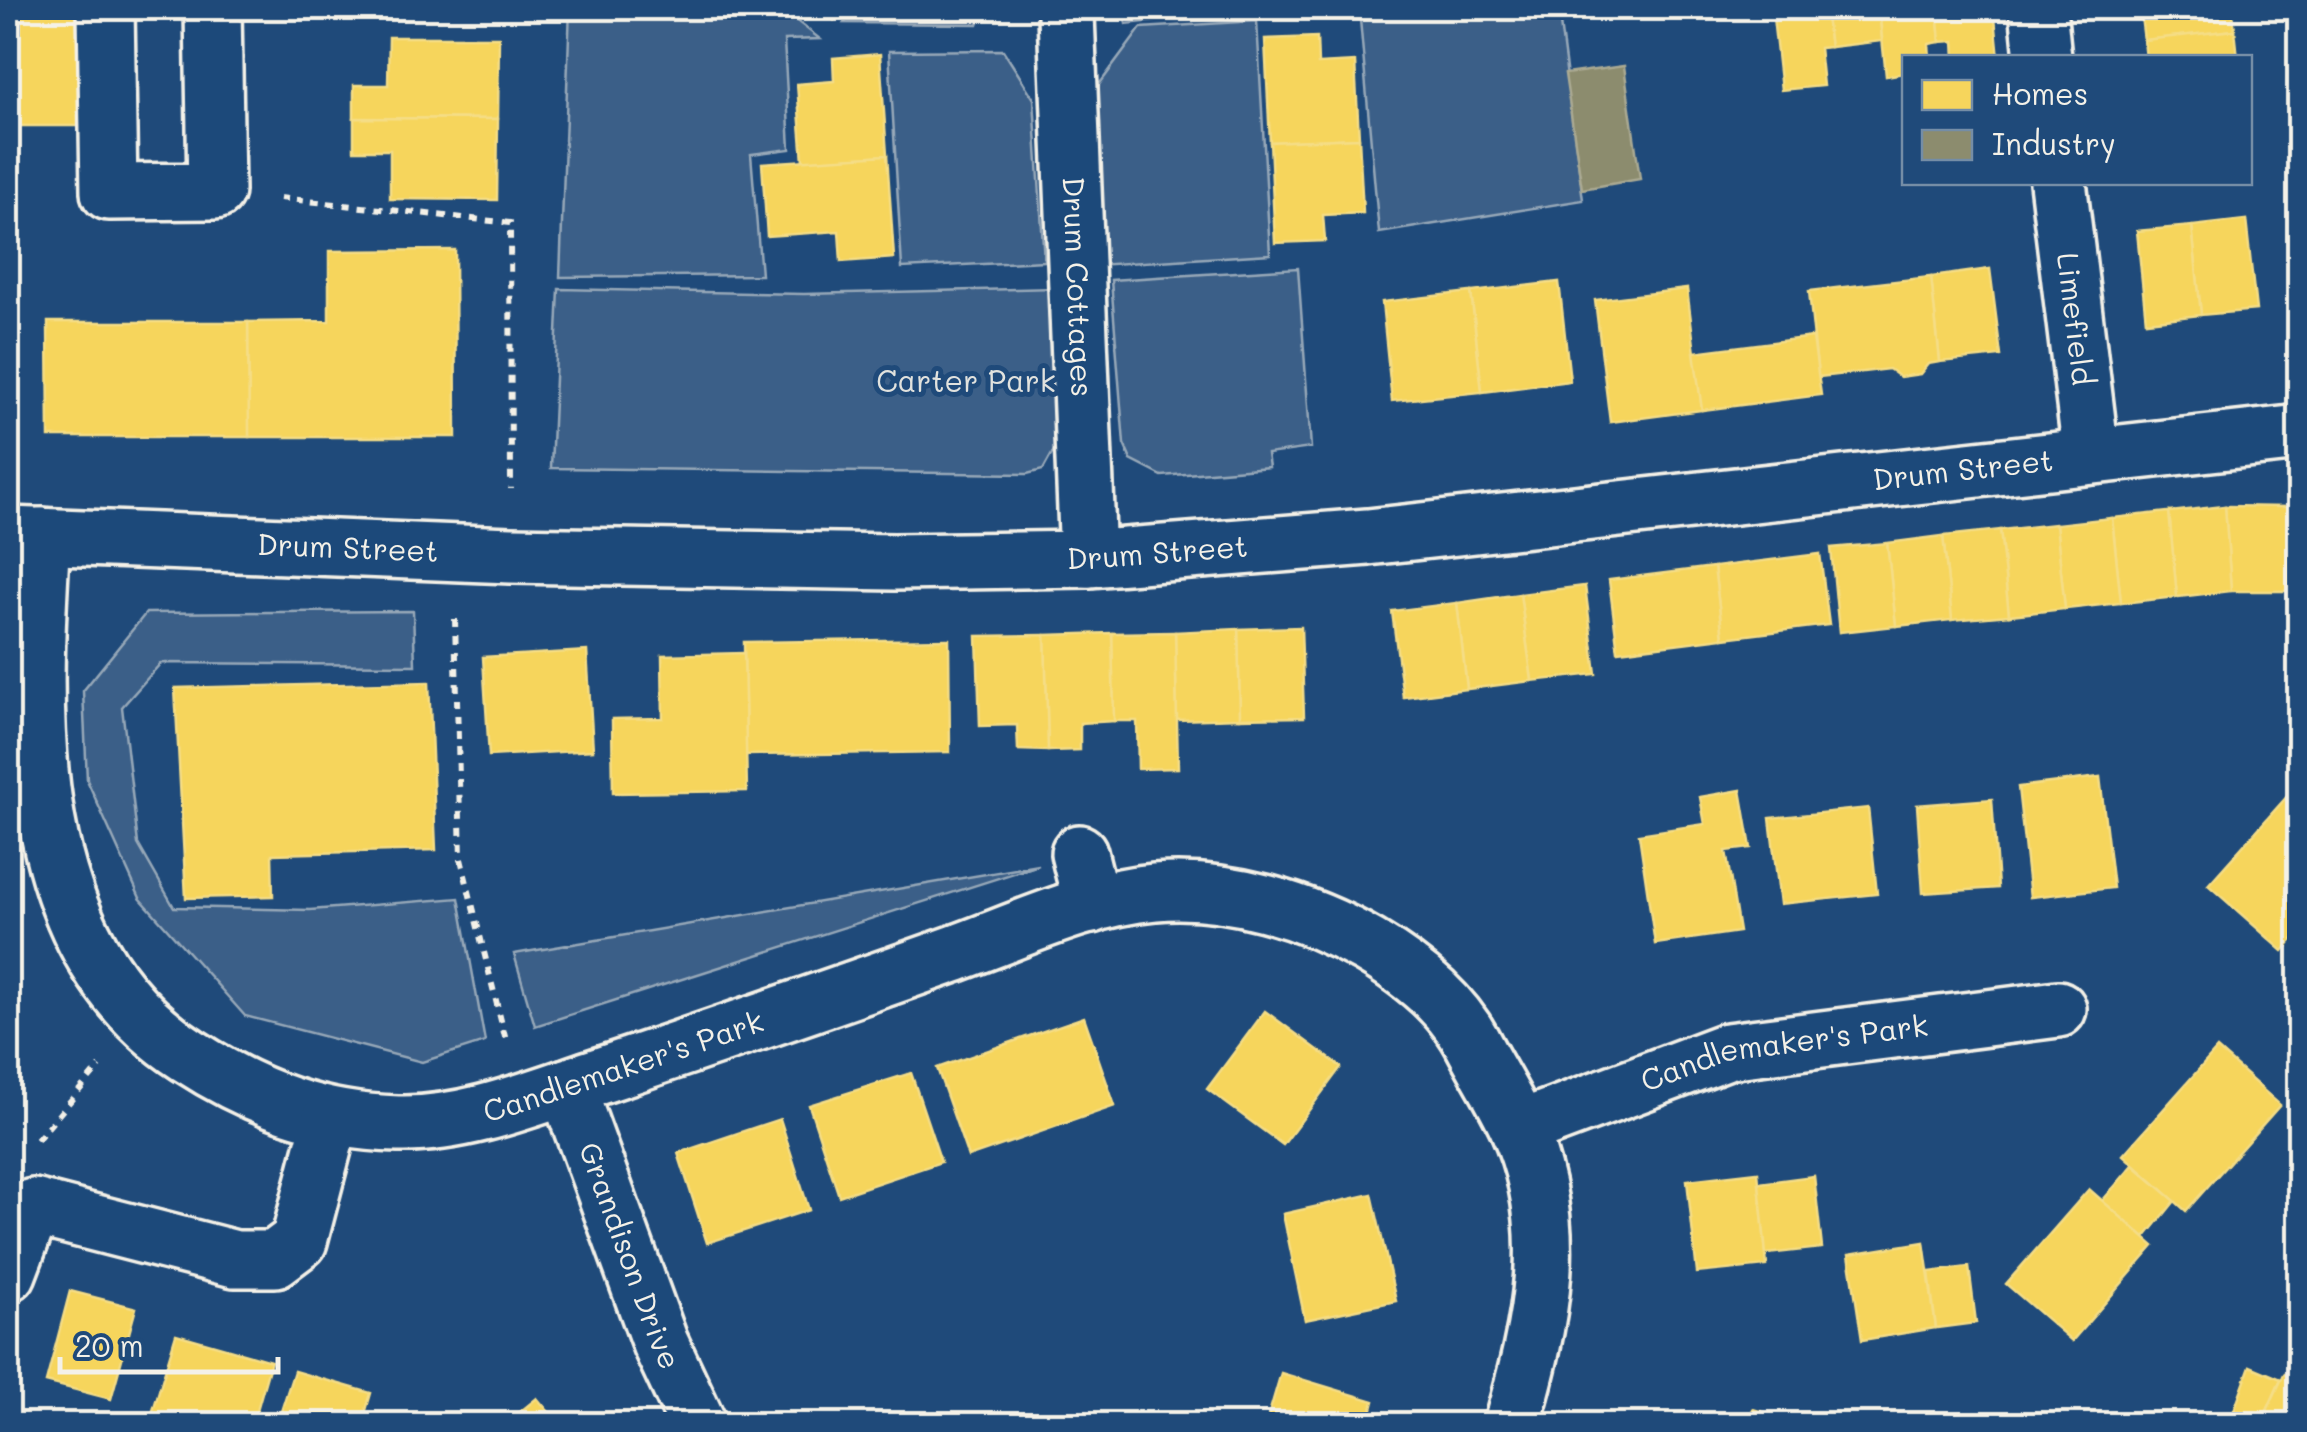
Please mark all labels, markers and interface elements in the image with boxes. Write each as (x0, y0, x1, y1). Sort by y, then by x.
legend (1902, 55, 2252, 185)
text: Homes (1992, 73, 2088, 113)
text: Industry (1992, 123, 2116, 163)
street label: Drum Cottages (1055, 176, 1103, 398)
street label: Limefield (2049, 250, 2104, 387)
park label: Carter Park (876, 360, 1056, 400)
street label: Drum Street (1871, 439, 2055, 499)
street label: Drum Street (257, 523, 439, 570)
street label: Drum Street (1067, 525, 1249, 577)
street label: Candlemaker's Park (478, 1000, 768, 1130)
street label: Candlemaker's Park (1634, 1004, 1930, 1100)
street label: Grandison Drive (571, 1136, 691, 1375)
scale bar (60, 1312, 278, 1374)
text: 20 m (75, 1325, 144, 1365)

